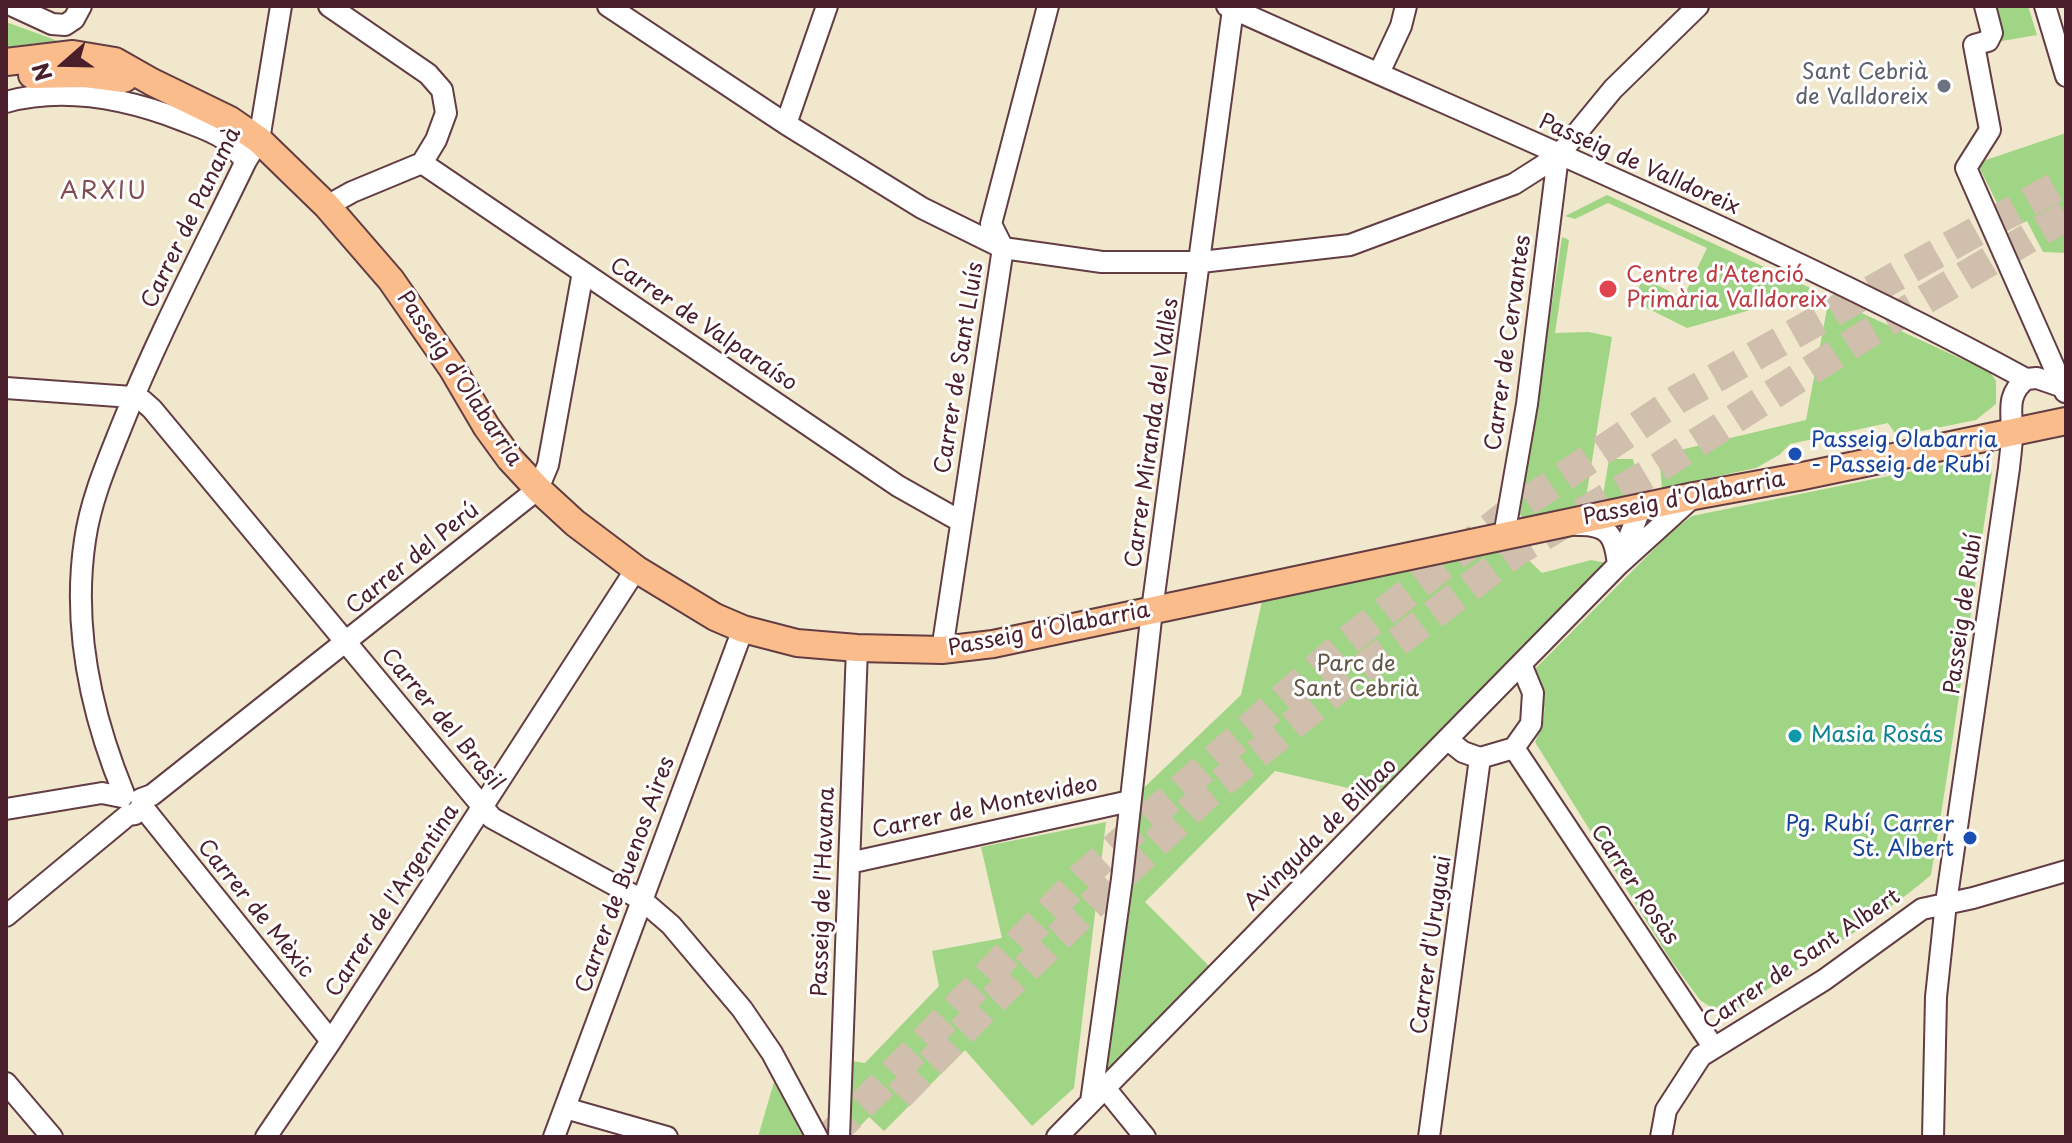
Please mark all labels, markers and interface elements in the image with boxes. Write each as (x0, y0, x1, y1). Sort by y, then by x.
north arrow (24, 24, 104, 104)
text: N (22, 59, 59, 86)
place label: Sant Cebrià de Valldoreix (1795, 60, 1928, 112)
marker: Sant Cebrià de Valldoreix (1935, 77, 1953, 95)
street label: Passeig de Valldoreix (1535, 109, 1743, 221)
street label: Carrer de Panamà (137, 123, 247, 313)
district label: ARXIU (60, 178, 148, 206)
street label: Carrer de Cervantes (1481, 234, 1537, 452)
street label: Carrer de Valparaíso (604, 252, 802, 398)
street label: Carrer de Sant Lluís (930, 260, 990, 476)
place label: Centre d'Atenció Primària Valldoreix (1626, 263, 1827, 314)
marker: Centre d'Atenció Primària Valldoreix (1597, 278, 1619, 300)
street label: Passeig d'Olabarria (391, 287, 527, 471)
street label: Carrer Miranda del Vallès (1121, 296, 1185, 570)
place label: Passeig Olabarria - Passeig de Rubí (1811, 428, 1998, 480)
marker: Passeig Olabarria - Passeig de Rubí (1786, 445, 1804, 463)
street label: Passeig d'Olabarria (1581, 466, 1787, 532)
street label: Carrer del Perú (341, 497, 485, 621)
street label: Passeig de Rubí (1940, 532, 1988, 696)
street label: Passeig d'Olabarria (946, 597, 1152, 663)
street label: Carrer del Brasil (375, 644, 509, 796)
park label: Parc de Sant Cebrià (1293, 652, 1419, 704)
place label: Masia Rosás (1811, 723, 1943, 749)
marker: Masia Rosás (1786, 727, 1804, 745)
street label: Carrer de Buenos Aires (571, 753, 681, 997)
street label: Avinguda de Bilbao (1239, 753, 1403, 917)
street label: Carrer de Montevideo (870, 771, 1100, 845)
street label: Passeig de l'Havana (807, 787, 841, 997)
street label: Carrer de l'Argentina (321, 800, 465, 1002)
place label: Pg. Rubí, Carrer St. Albert (1785, 812, 1954, 864)
street label: Carrer Rosàs (1584, 820, 1684, 950)
marker: Pg. Rubí, Carrer St. Albert (1961, 829, 1979, 847)
street label: Carrer de Mèxic (191, 834, 319, 984)
street label: Carrer d'Uruguai (1406, 854, 1458, 1036)
street label: Carrer de Sant Albert (1698, 884, 1906, 1036)

